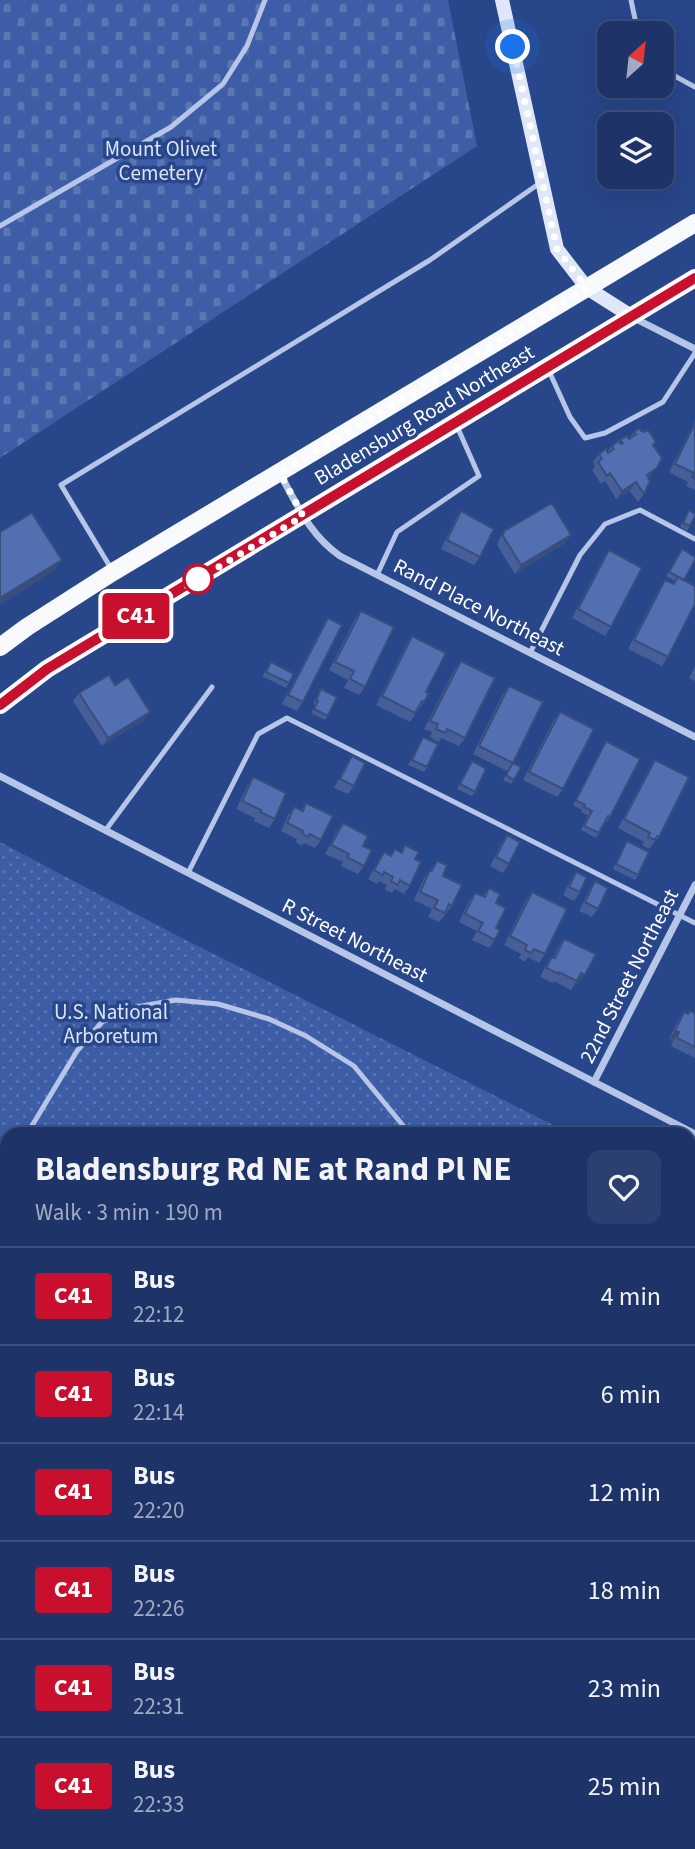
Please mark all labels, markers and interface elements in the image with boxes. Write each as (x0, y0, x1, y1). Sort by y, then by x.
north arrow (597, 21, 674, 98)
map controls (597, 21, 674, 189)
your location (495, 29, 530, 64)
button: layers (597, 112, 674, 189)
park label: Mount Olivet Cemetery (105, 134, 217, 188)
street label: Bladensburg Road Northeast (308, 337, 540, 493)
street label: Rand Place Northeast (388, 551, 570, 663)
unlabelled marker (183, 564, 213, 594)
line badge: C41 (96, 593, 176, 639)
text: C41 (116, 598, 156, 633)
street label: 22nd Street Northeast (572, 884, 686, 1068)
street label: R Street Northeast (277, 890, 433, 990)
park label: U.S. National Arboretum (54, 997, 168, 1051)
text: Bladensburg Rd NE at Rand Pl NE (35, 1146, 512, 1193)
button: heart (587, 1150, 661, 1224)
text: Walk · 3 min · 190 m (35, 1196, 223, 1229)
text: Bus (133, 1261, 175, 1298)
text: C41 (54, 1278, 93, 1313)
text: 4 min (601, 1278, 661, 1315)
text: 22:12 (133, 1298, 184, 1331)
text: Bus (133, 1359, 175, 1396)
text: C41 (54, 1376, 93, 1411)
text: 6 min (601, 1376, 661, 1413)
text: 22:14 (133, 1396, 184, 1429)
text: Bus (133, 1457, 175, 1494)
text: C41 (54, 1474, 93, 1509)
text: 12 min (588, 1474, 661, 1511)
text: 22:20 (133, 1494, 184, 1527)
text: Bus (133, 1555, 175, 1592)
text: C41 (54, 1572, 93, 1607)
text: 18 min (588, 1572, 661, 1609)
text: 22:26 (133, 1592, 184, 1625)
text: Bus (133, 1653, 175, 1690)
text: C41 (54, 1670, 93, 1705)
text: 23 min (588, 1670, 661, 1707)
text: 22:31 (133, 1690, 184, 1723)
text: Bus (133, 1751, 175, 1788)
text: C41 (54, 1768, 93, 1803)
text: 25 min (588, 1768, 661, 1805)
text: 22:33 (133, 1788, 184, 1821)

